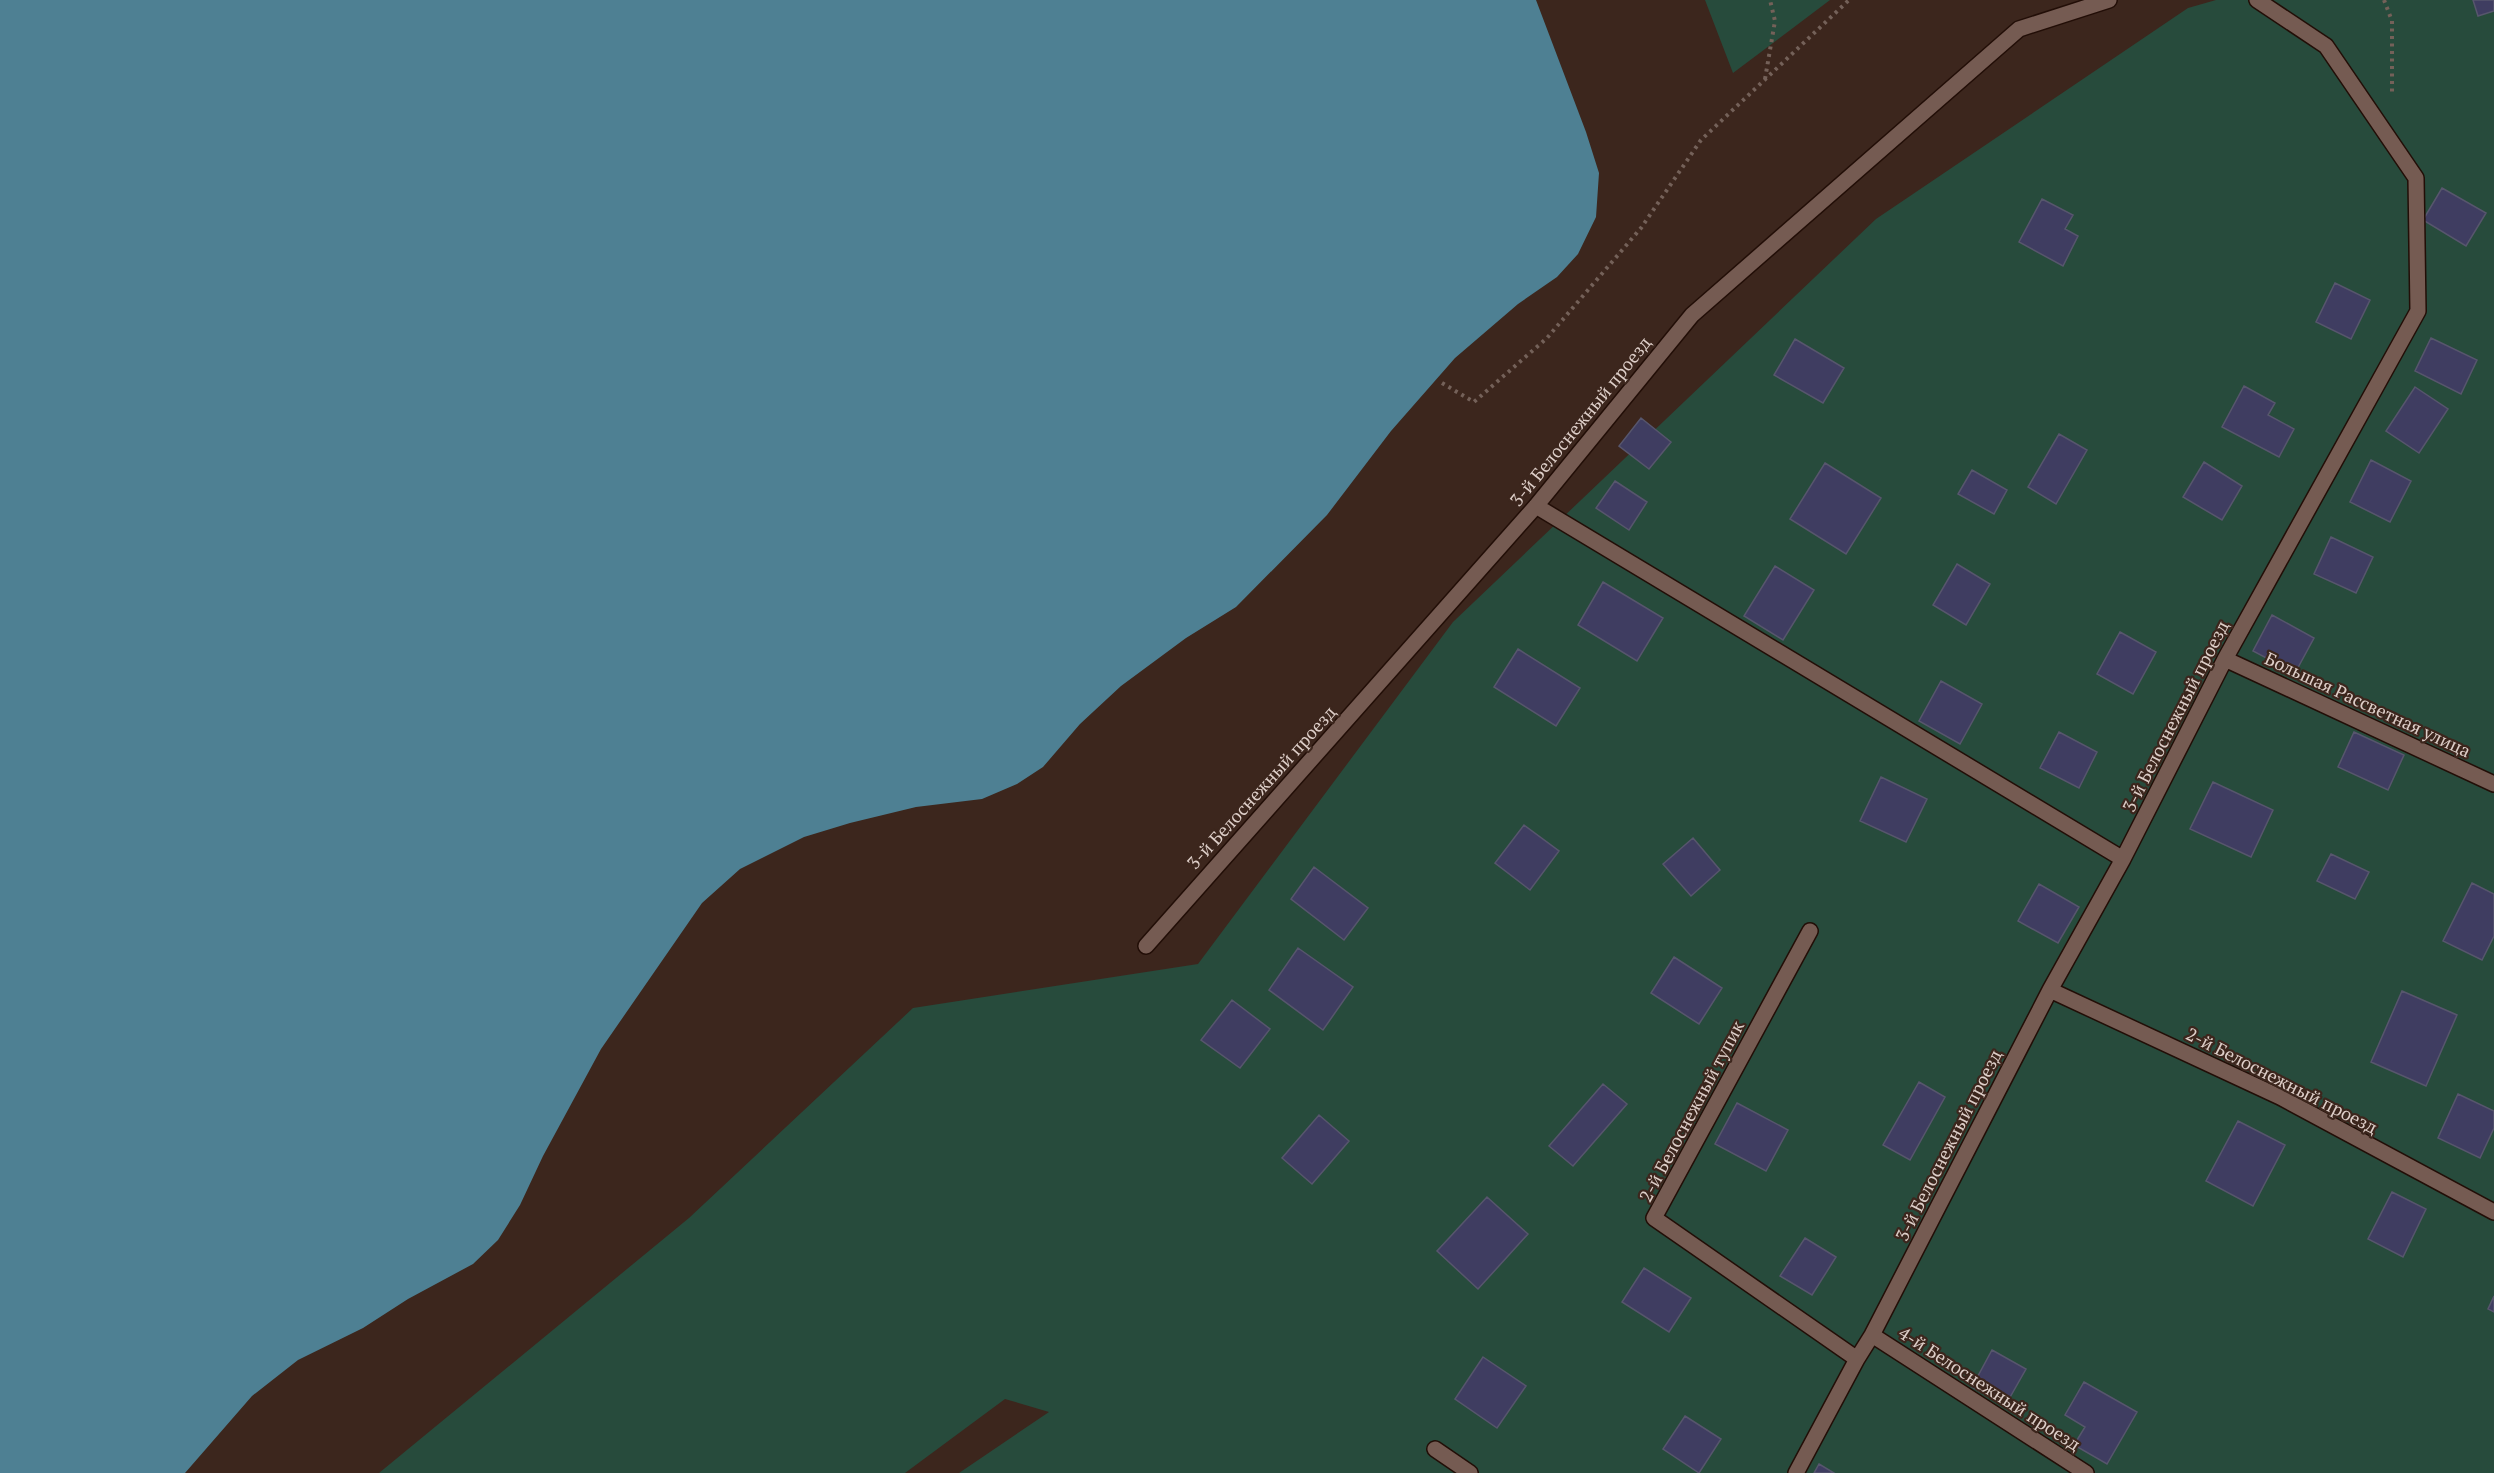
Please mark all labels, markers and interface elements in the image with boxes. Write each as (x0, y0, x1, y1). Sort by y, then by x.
street label: 3-й Белоснежный проезд (1504, 331, 1656, 511)
street label: 3-й Белоснежный проезд (2116, 616, 2234, 816)
street label: Большая Рассветная улица (2261, 646, 2475, 762)
street label: 3-й Белоснежный проезд (1181, 700, 1341, 874)
street label: 2-й Белоснежный тупик (1633, 1016, 1749, 1206)
street label: 2-й Белоснежный проезд (2182, 1021, 2382, 1139)
street label: 3-й Белоснежный проезд (1889, 1045, 2007, 1245)
street label: 4-й Белоснежный проезд (1895, 1320, 2085, 1456)

